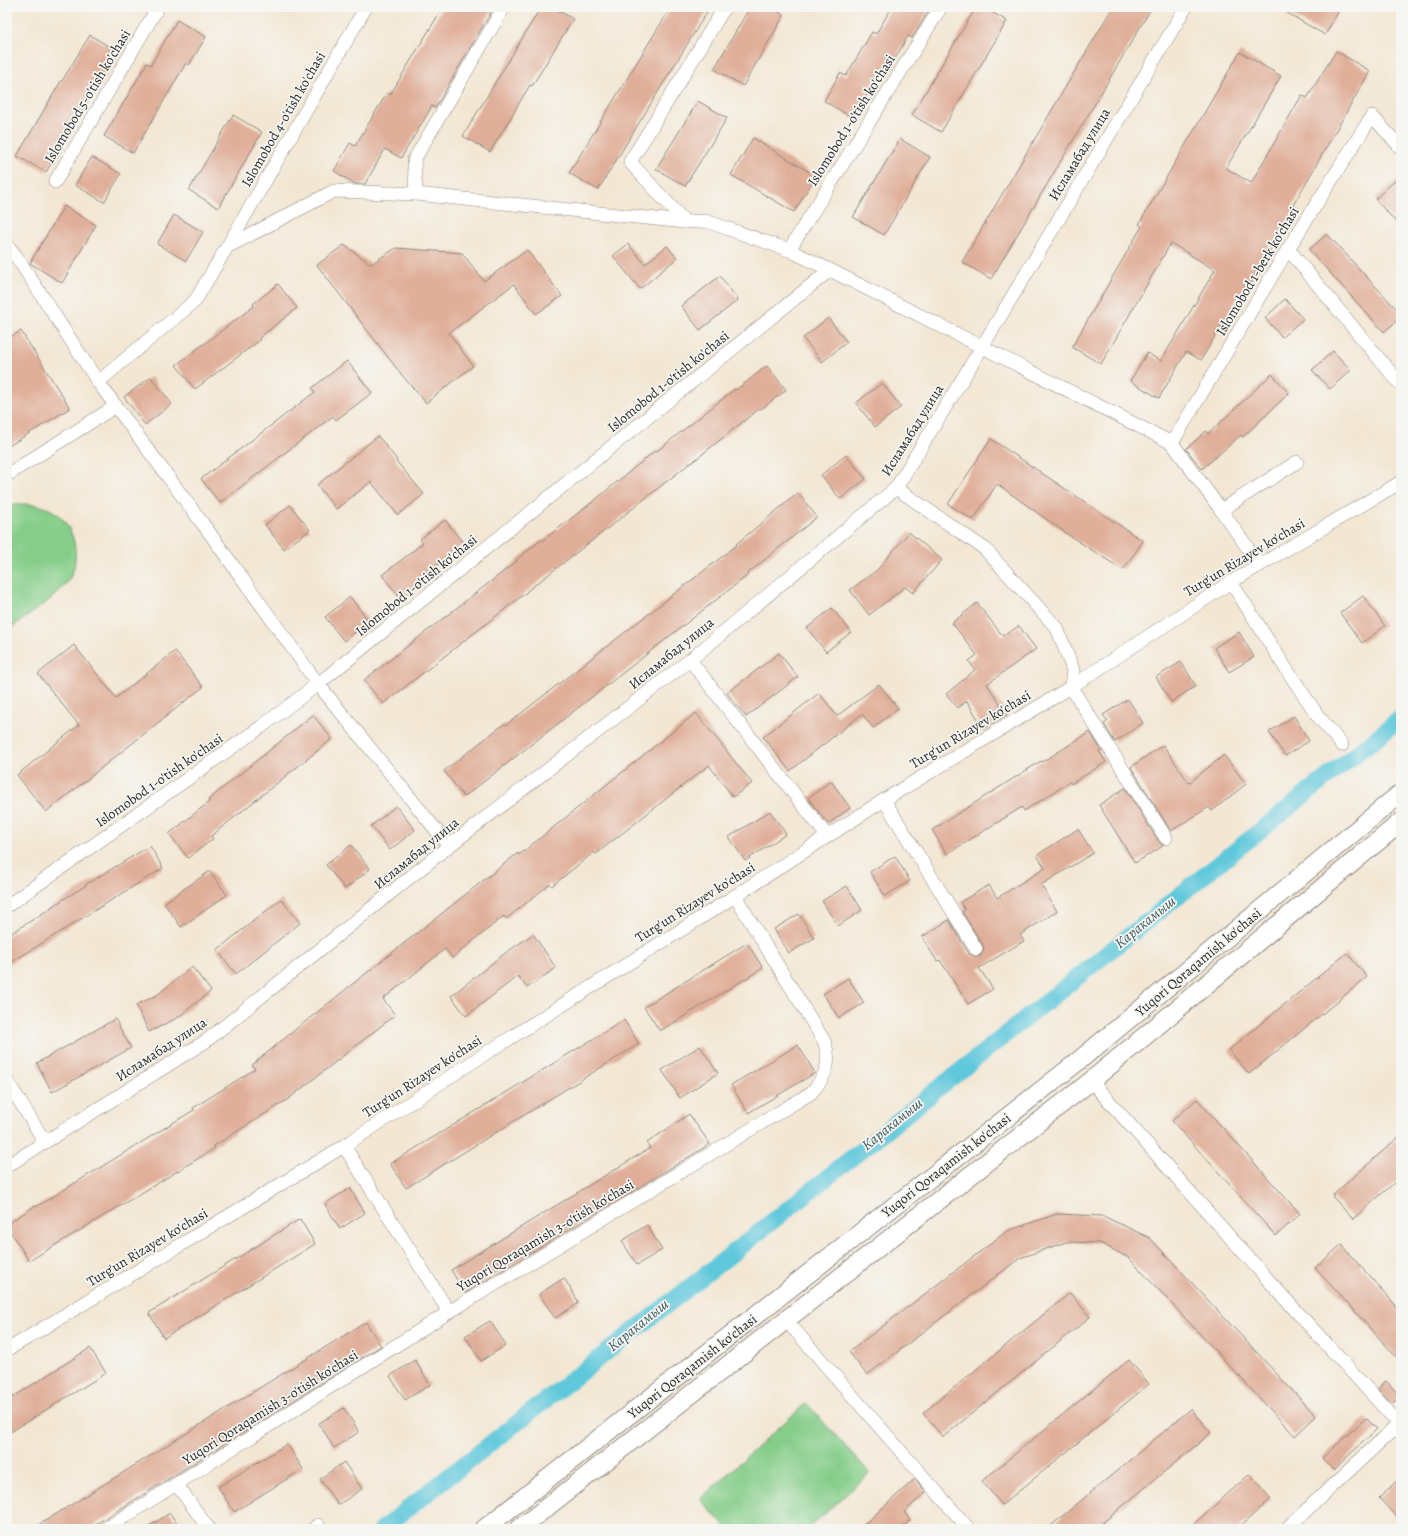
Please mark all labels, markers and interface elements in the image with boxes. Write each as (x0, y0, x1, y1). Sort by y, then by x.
street label: Islomobod 5-o'tish ko'chasi (40, 26, 135, 167)
street label: Islomobod 4-o'tish ko'chasi (237, 48, 330, 190)
street label: Islomobod 1-o'tish ko'chasi (803, 51, 900, 190)
street label: Исламабад улица (1044, 104, 1115, 204)
street label: Islomobod 1-berk ko'chasi (1211, 203, 1303, 339)
street label: Islomobod 1-o'tish ko'chasi (603, 326, 733, 437)
street label: Исламабад улица (877, 380, 949, 480)
street label: Turg'un Rizayev ko'chasi (1180, 514, 1308, 601)
street label: Islomobod 1-o'tish ko'chasi (351, 530, 481, 641)
street label: Исламабад улица (625, 613, 718, 694)
street label: Turg'un Rizayev ko'chasi (906, 686, 1034, 773)
street label: Islomobod 1-o'tish ko'chasi (92, 729, 227, 832)
street label: Исламабад улица (370, 813, 463, 894)
street label: Turg'un Rizayev ko'chasi (632, 858, 759, 947)
water label: Каракамыш (1110, 891, 1180, 953)
street label: Yuqori Qoraqamish ko'chasi (1130, 904, 1266, 1022)
street label: Исламабад улица (112, 1013, 211, 1086)
street label: Turg'un Rizayev ko'chasi (359, 1031, 485, 1122)
water label: Каракамыш (857, 1093, 927, 1155)
street label: Yuqori Qoraqamish ko'chasi (877, 1109, 1015, 1223)
street label: Yuqori Qoraqamish 3-o'tish ko'chasi (452, 1175, 637, 1297)
street label: Turg'un Rizayev ko'chasi (83, 1204, 211, 1291)
water label: Каракамыш (603, 1294, 673, 1356)
street label: Yuqori Qoraqamish ko'chasi (623, 1310, 761, 1424)
street label: Yuqori Qoraqamish 3-o'tish ko'chasi (178, 1345, 362, 1470)

